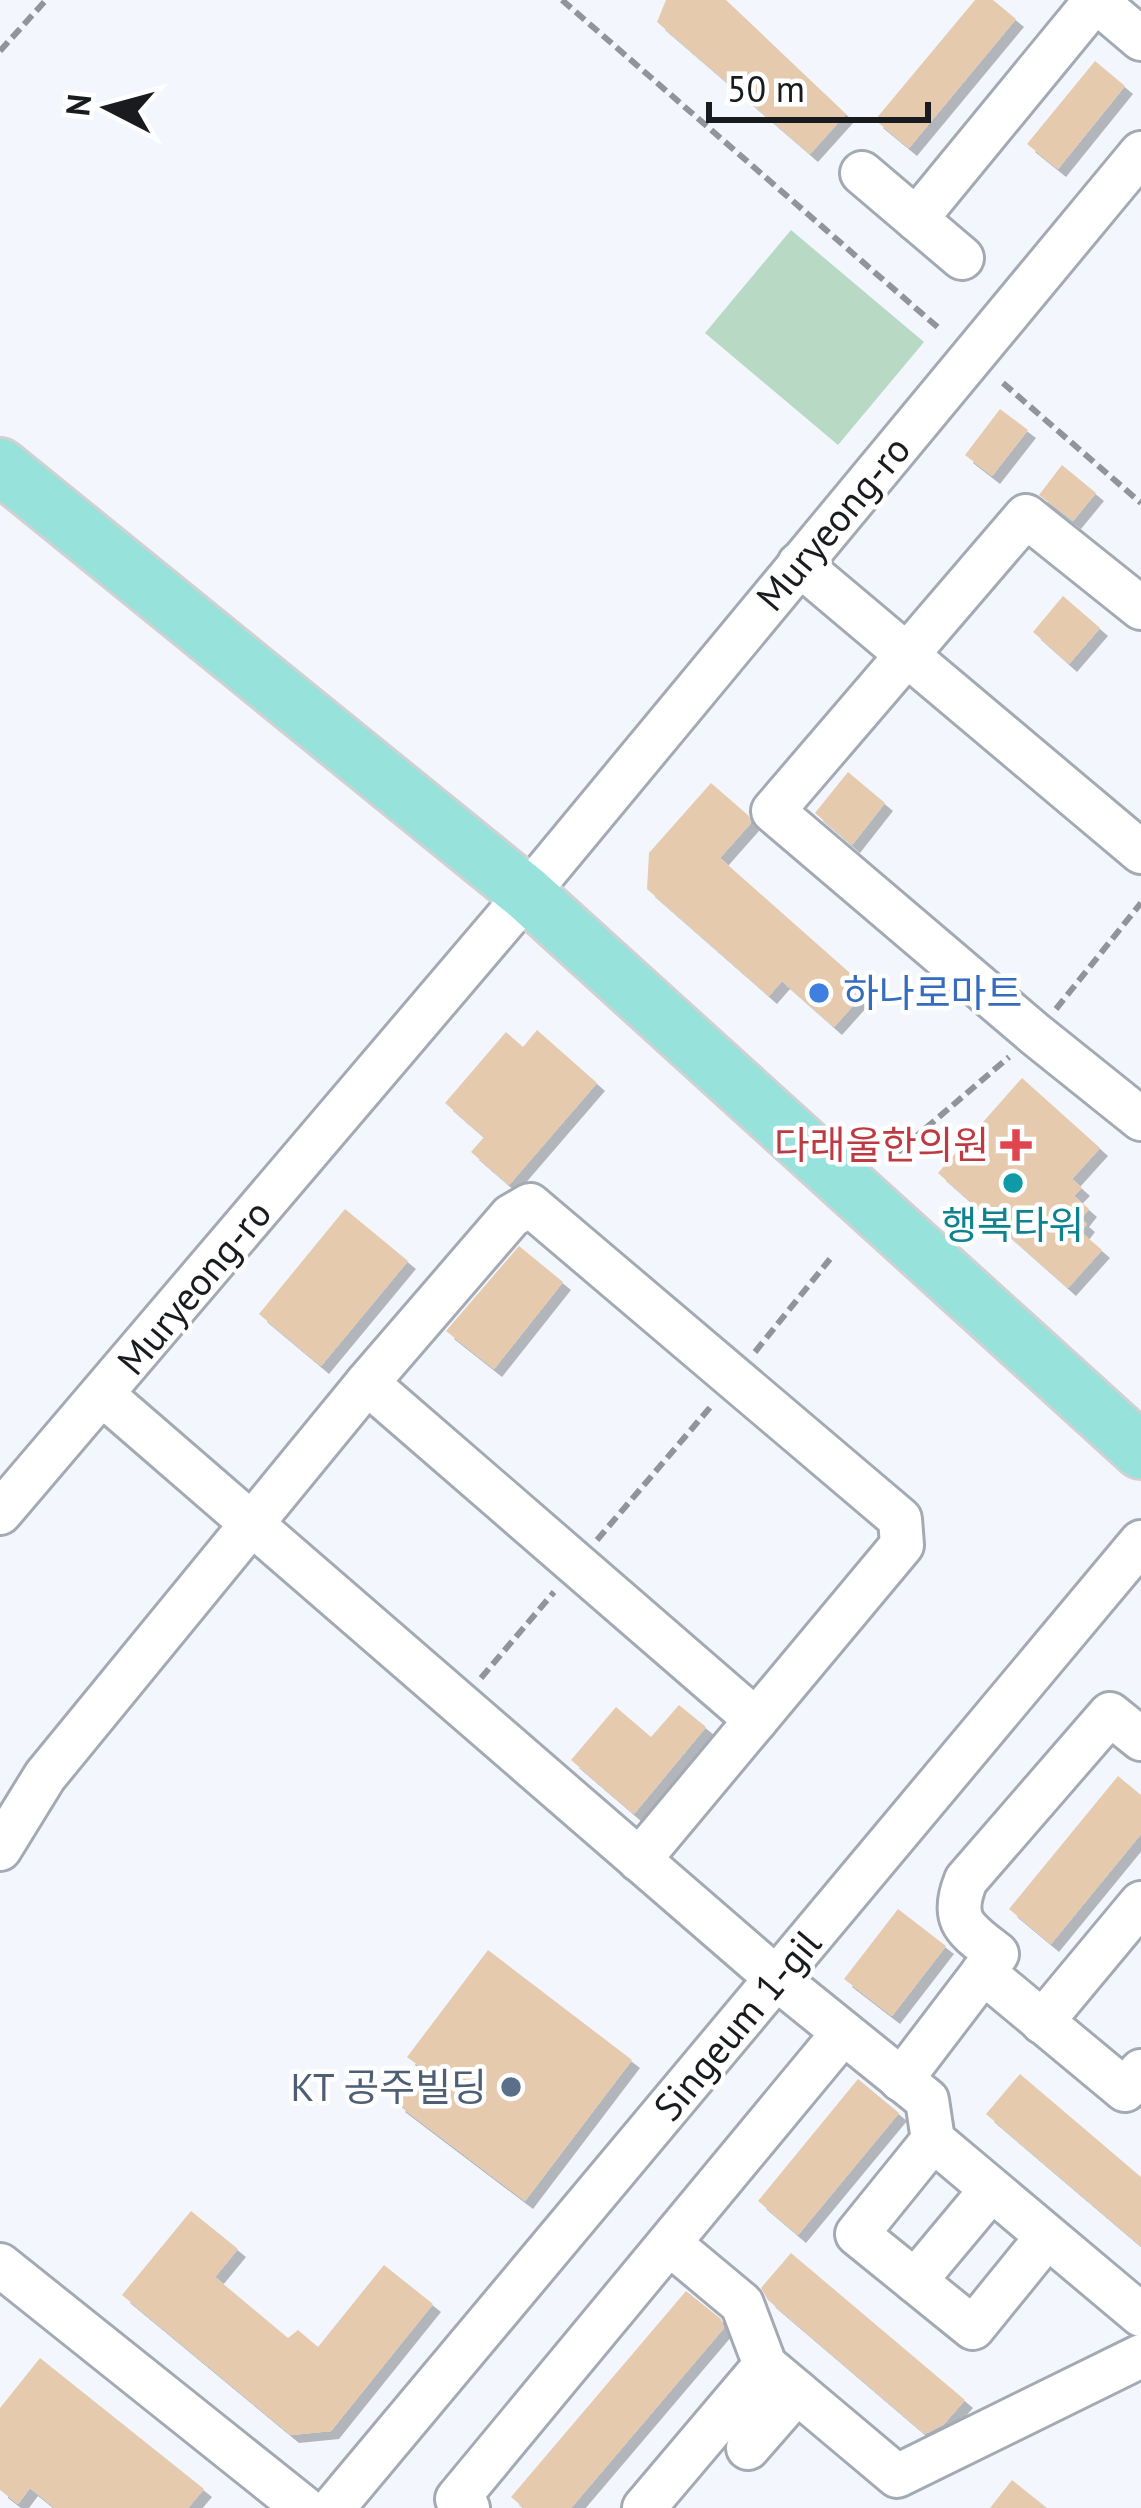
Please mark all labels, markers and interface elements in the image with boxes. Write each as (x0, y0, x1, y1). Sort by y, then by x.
north arrow (48, 48, 168, 168)
scale bar (709, 48, 928, 122)
text: 50 m (727, 65, 805, 112)
text: N (55, 92, 100, 118)
street label: Muryeong-ro (744, 424, 921, 621)
place label: 하나로마트 (843, 967, 1022, 1018)
marker: 하나로마트 (806, 980, 832, 1006)
place label: 다래울한의원 (774, 1119, 989, 1170)
marker: 다래울한의원 (1000, 1129, 1032, 1161)
marker: 행복타워 (1000, 1170, 1026, 1196)
street label: Muryeong-ro (105, 1188, 282, 1385)
place label: 행복타워 (941, 1199, 1085, 1250)
street label: Singeum 1-gil (642, 1918, 832, 2131)
place label: KT 공주빌딩 (290, 2061, 487, 2112)
marker: KT 공주빌딩 (498, 2074, 524, 2100)

